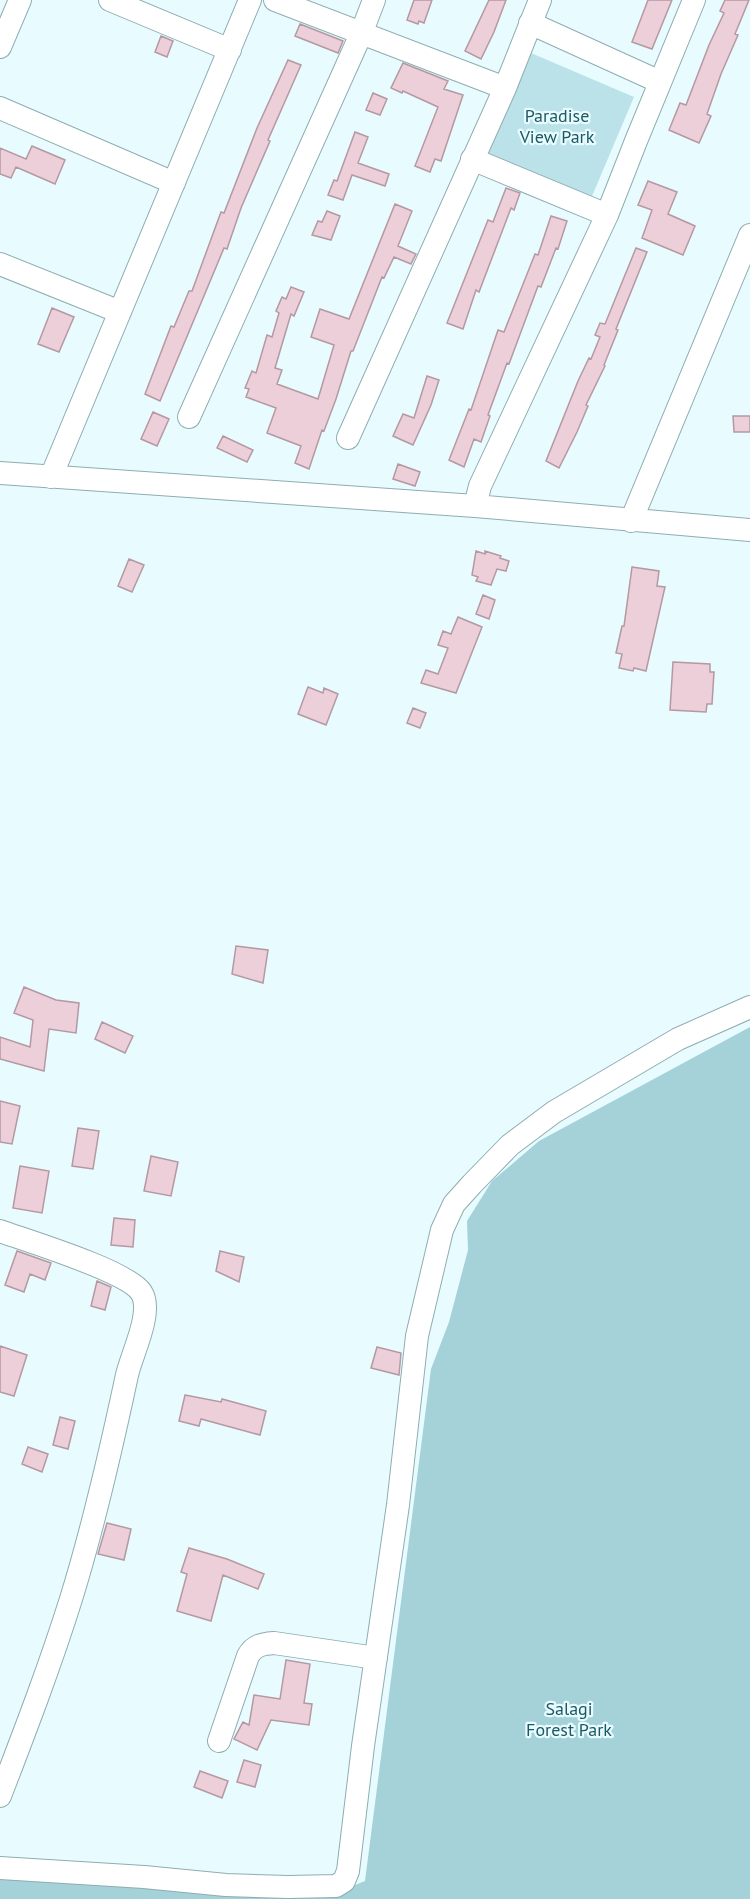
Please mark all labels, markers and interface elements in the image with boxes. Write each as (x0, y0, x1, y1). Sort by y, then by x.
park label: Paradise View Park (519, 104, 595, 148)
park label: Salagi Forest Park (526, 1697, 612, 1741)

